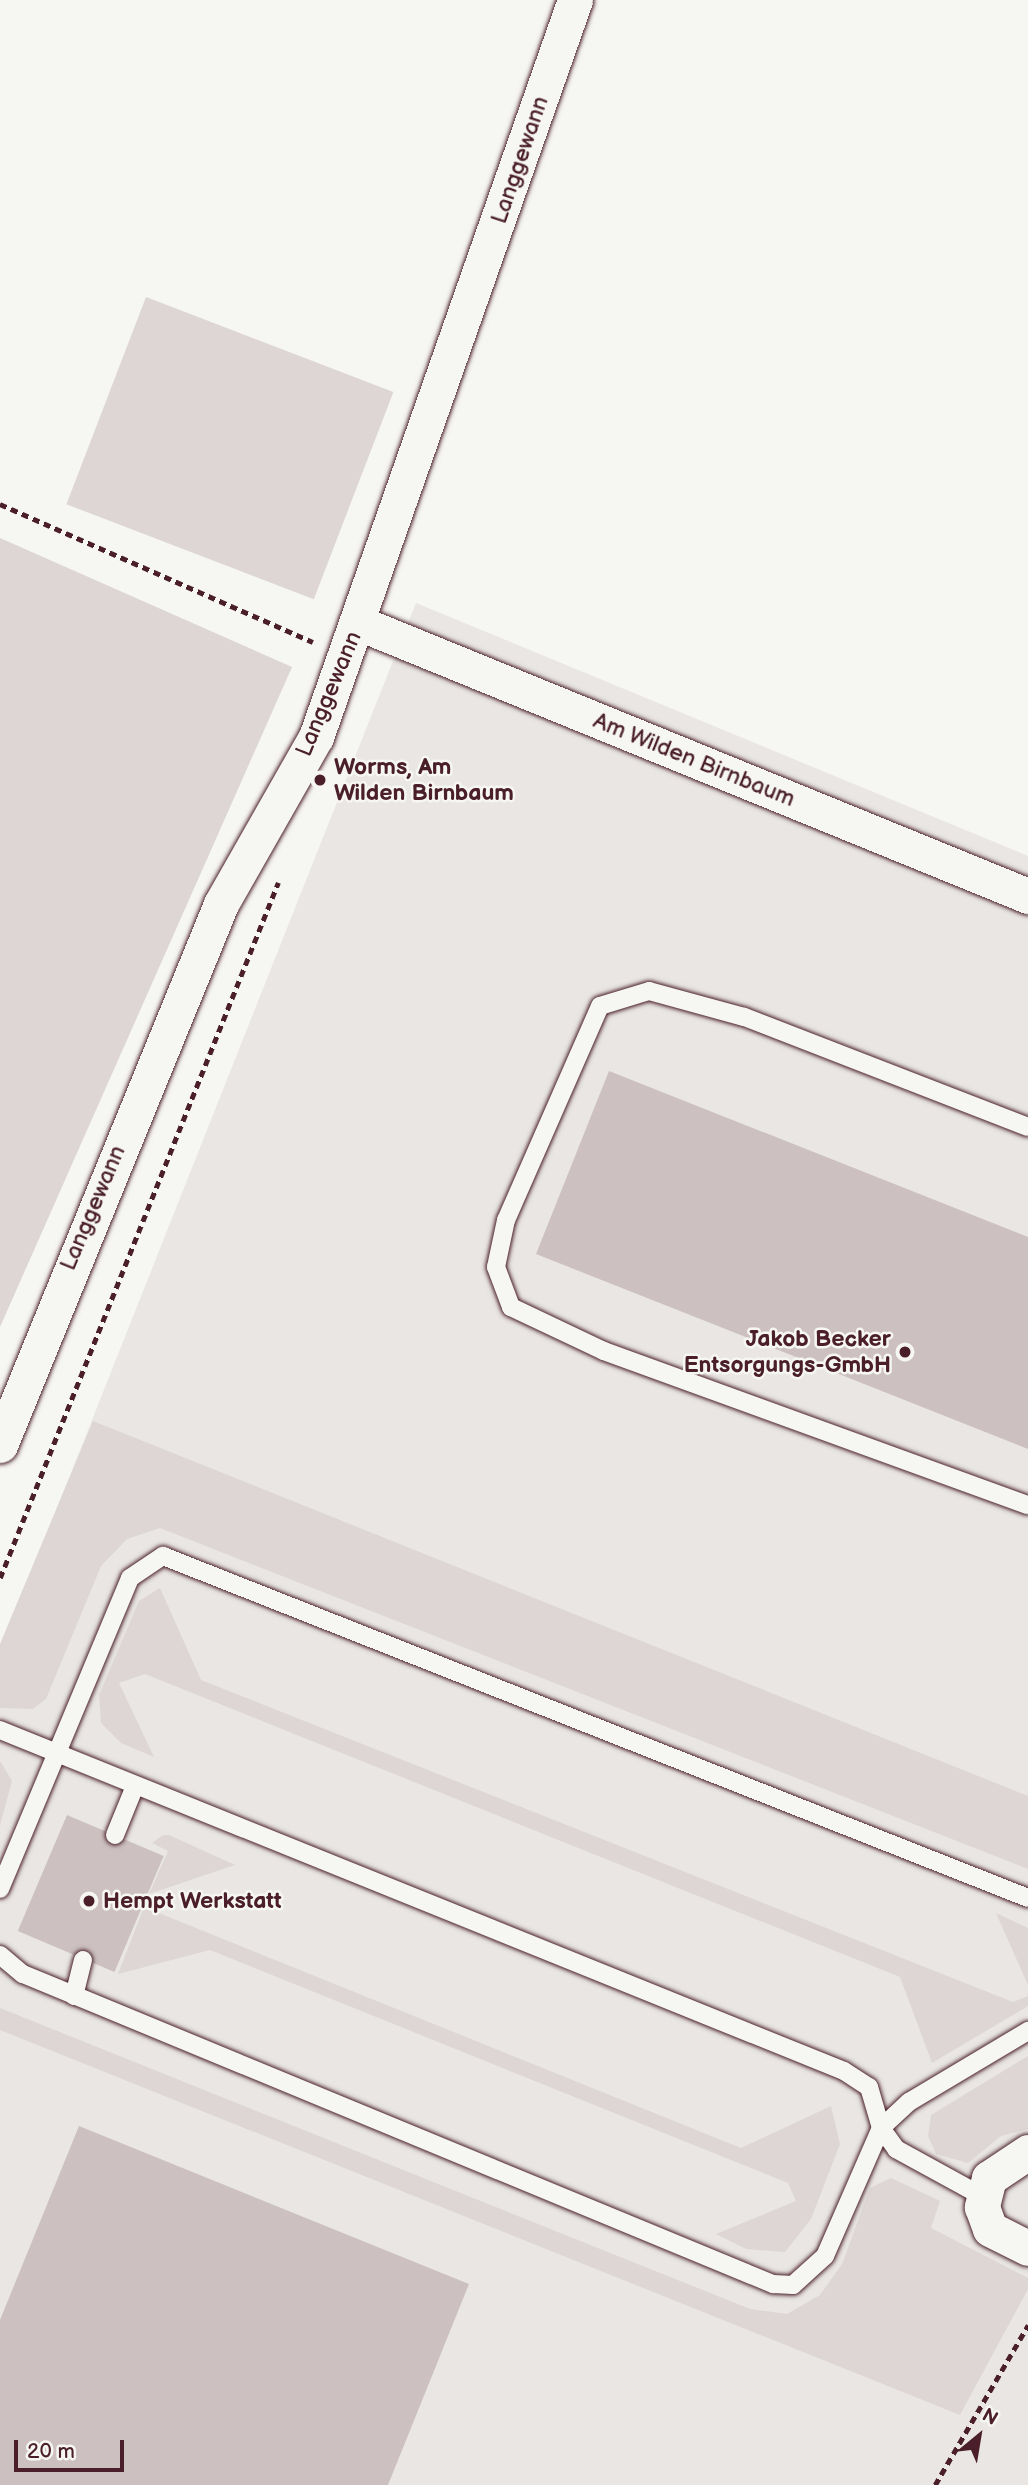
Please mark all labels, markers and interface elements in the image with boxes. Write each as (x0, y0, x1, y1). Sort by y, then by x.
street label: Langgewann (485, 93, 555, 227)
street label: Langgewann (290, 627, 368, 761)
street label: Am Wilden Birnbaum (589, 707, 799, 813)
place label: Worms, Am Wilden Birnbaum (334, 753, 514, 807)
marker: Worms, Am Wilden Birnbaum (312, 772, 328, 788)
street label: Langgewann (54, 1141, 132, 1275)
place label: Jakob Becker Entsorgungs-GmbH (684, 1325, 891, 1379)
marker: Jakob Becker Entsorgungs-GmbH (897, 1344, 913, 1360)
place label: Hempt Werkstatt (103, 1887, 282, 1915)
marker: Hempt Werkstatt (81, 1893, 97, 1909)
north arrow (944, 2401, 1014, 2471)
text: N (978, 2404, 1002, 2431)
scale bar (18, 2426, 128, 2470)
text: 20 m (27, 2439, 75, 2464)

